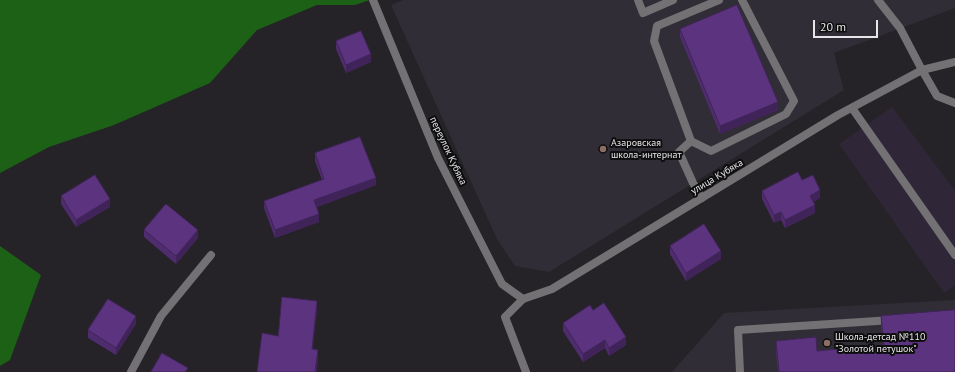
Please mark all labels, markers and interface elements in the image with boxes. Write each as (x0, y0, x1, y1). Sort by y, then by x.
scale bar (815, 12, 880, 38)
text: 20 m (820, 19, 846, 34)
street label: переулок Кубяка (427, 115, 469, 187)
place label: Азаровская школа-интернат (611, 137, 681, 160)
marker: Азаровская школа-интернат (598, 144, 608, 154)
street label: улица Кубяка (689, 157, 745, 197)
place label: Школа-детсад №110 "Золотой петушок" (835, 331, 925, 354)
marker: Школа-детсад №110 "Золотой петушок" (822, 338, 832, 348)

